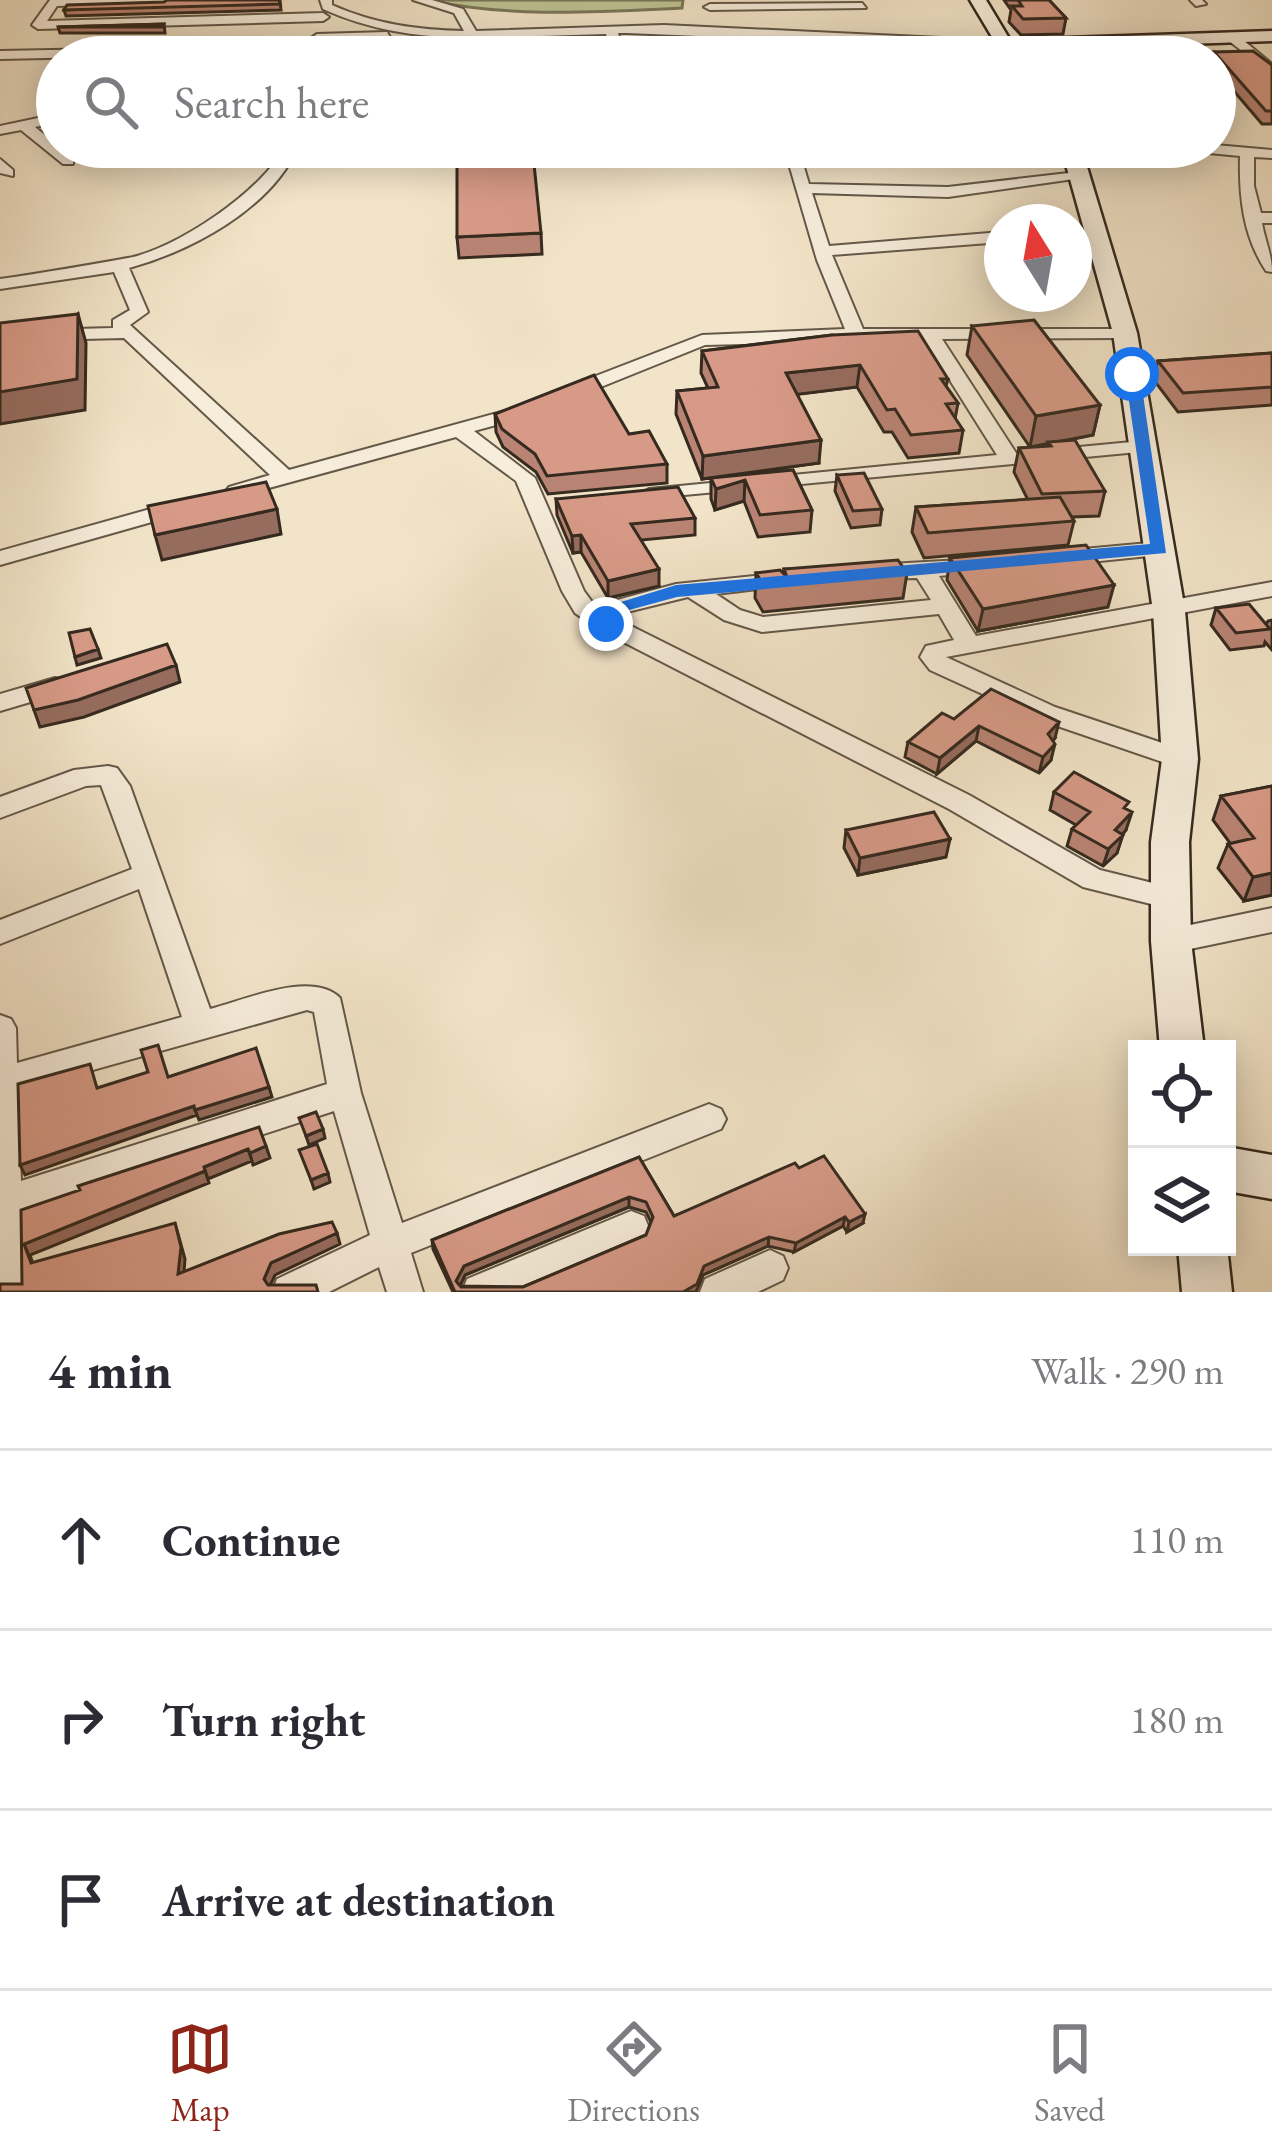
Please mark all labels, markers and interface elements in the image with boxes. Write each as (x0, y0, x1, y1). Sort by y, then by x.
search box (36, 36, 1236, 168)
icon: search (78, 69, 144, 135)
text: Search here (174, 73, 369, 131)
north arrow (984, 204, 1092, 312)
route start (1105, 347, 1159, 401)
route end (579, 597, 633, 651)
map controls (1128, 1040, 1236, 1256)
button: locate (1128, 1040, 1236, 1148)
button: layers (1128, 1148, 1236, 1256)
text: 4 min (48, 1337, 172, 1403)
text: Walk · 290 m (1031, 1345, 1224, 1396)
icon: ahead (48, 1507, 114, 1573)
text: Continue (162, 1511, 340, 1569)
text: 110 m (1130, 1514, 1224, 1565)
icon: right (48, 1687, 114, 1753)
text: Turn right (162, 1691, 365, 1749)
text: 180 m (1130, 1694, 1224, 1745)
icon: arrive (48, 1867, 114, 1933)
text: Arrive at destination (162, 1871, 555, 1929)
tab: Map (167, 2016, 233, 2131)
tab: Directions (567, 2016, 700, 2131)
tab: Saved (1034, 2016, 1105, 2131)

